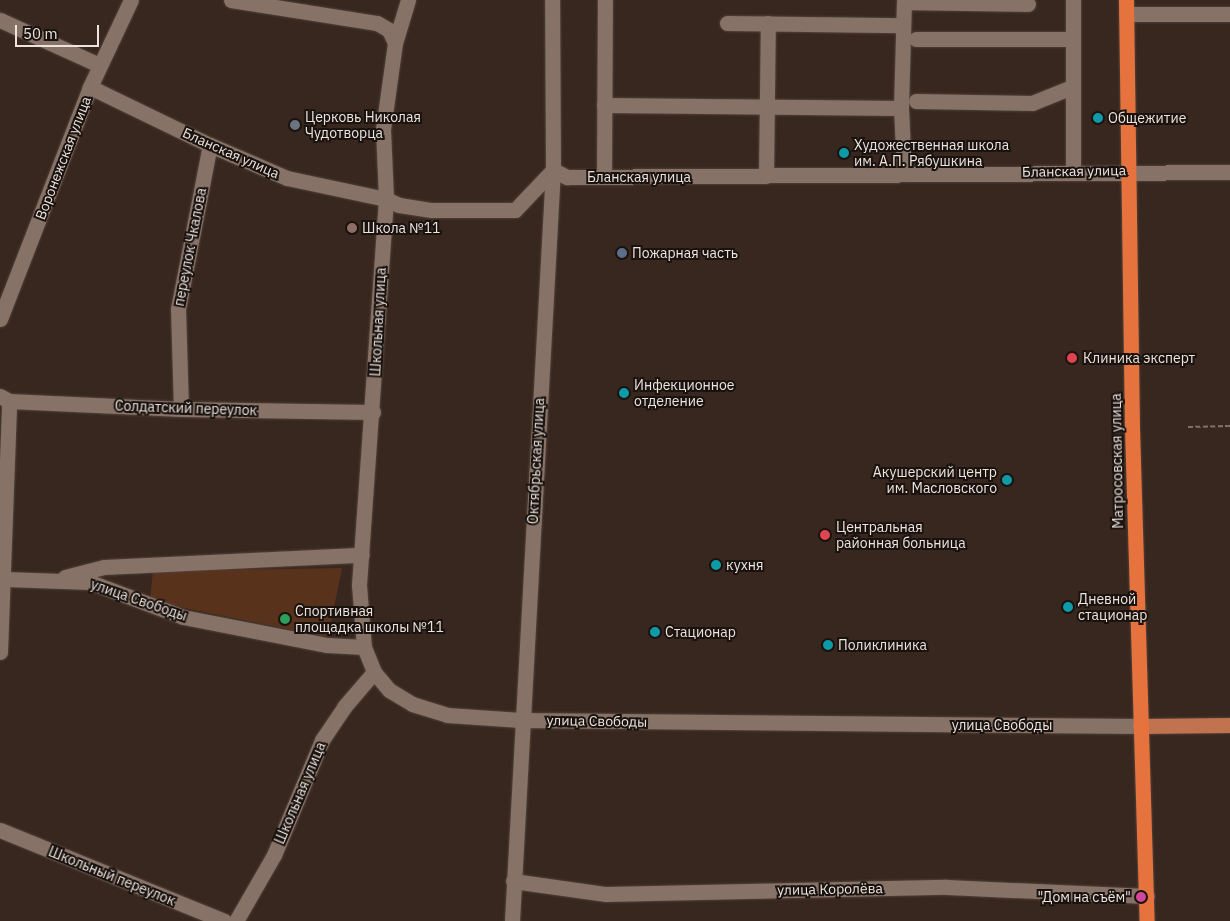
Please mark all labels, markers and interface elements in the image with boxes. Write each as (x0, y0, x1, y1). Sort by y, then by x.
scale bar (18, 15, 101, 47)
text: 50 m (23, 24, 58, 43)
street label: Воронежская улица (32, 94, 94, 222)
place label: Церковь Николая Чудотворца (305, 109, 421, 142)
place label: Общежитие (1108, 110, 1186, 126)
marker: Общежитие (1092, 112, 1104, 124)
marker: Церковь Николая Чудотворца (289, 119, 301, 131)
street label: Бланская улица (180, 124, 282, 182)
place label: Художественная школа им. А.П. Рябушкина (854, 137, 1009, 170)
marker: Художественная школа им. А.П. Рябушкина (838, 147, 850, 159)
street label: Бланская улица (1022, 162, 1126, 180)
street label: Бланская улица (587, 169, 691, 185)
street label: переулок Чкалова (170, 186, 210, 308)
place label: Школа №11 (362, 220, 441, 236)
marker: Школа №11 (346, 222, 358, 234)
place label: Пожарная часть (632, 245, 738, 261)
marker: Пожарная часть (616, 247, 628, 259)
street label: Школьная улица (367, 267, 389, 377)
place label: Клиника эксперт (1083, 350, 1195, 366)
marker: Клиника эксперт (1065, 351, 1079, 365)
place label: Инфекционное отделение (634, 377, 735, 410)
marker: Инфекционное отделение (618, 387, 630, 399)
street label: Матросовская улица (1107, 393, 1127, 529)
street label: Солдатский переулок (114, 397, 258, 419)
street label: Октябрьская улица (524, 397, 548, 525)
place label: Акушерский центр им. Масловского (873, 464, 997, 497)
marker: Акушерский центр им. Масловского (1001, 474, 1013, 486)
place label: Центральная районная больница (836, 519, 966, 552)
marker: Центральная районная больница (818, 528, 832, 542)
place label: кухня (726, 557, 764, 573)
marker: кухня (710, 559, 722, 571)
street label: улица Свободы (89, 576, 189, 624)
place label: Дневной стационар (1078, 591, 1147, 624)
marker: Дневной стационар (1062, 601, 1074, 613)
place label: Спортивная площадка школы №11 (295, 603, 444, 636)
marker: Спортивная площадка школы №11 (279, 613, 291, 625)
place label: Стационар (665, 624, 736, 640)
marker: Стационар (649, 626, 661, 638)
place label: Поликлиника (838, 637, 927, 653)
marker: Поликлиника (822, 639, 834, 651)
street label: улица Свободы (547, 712, 647, 730)
street label: улица Свободы (952, 717, 1052, 733)
street label: Школьная улица (271, 739, 329, 847)
street label: Школьный переулок (46, 843, 178, 909)
street label: улица Королёва (777, 880, 883, 898)
place label: "Дом на съём" (1037, 889, 1131, 905)
marker: "Дом на съём" (1135, 891, 1147, 903)

